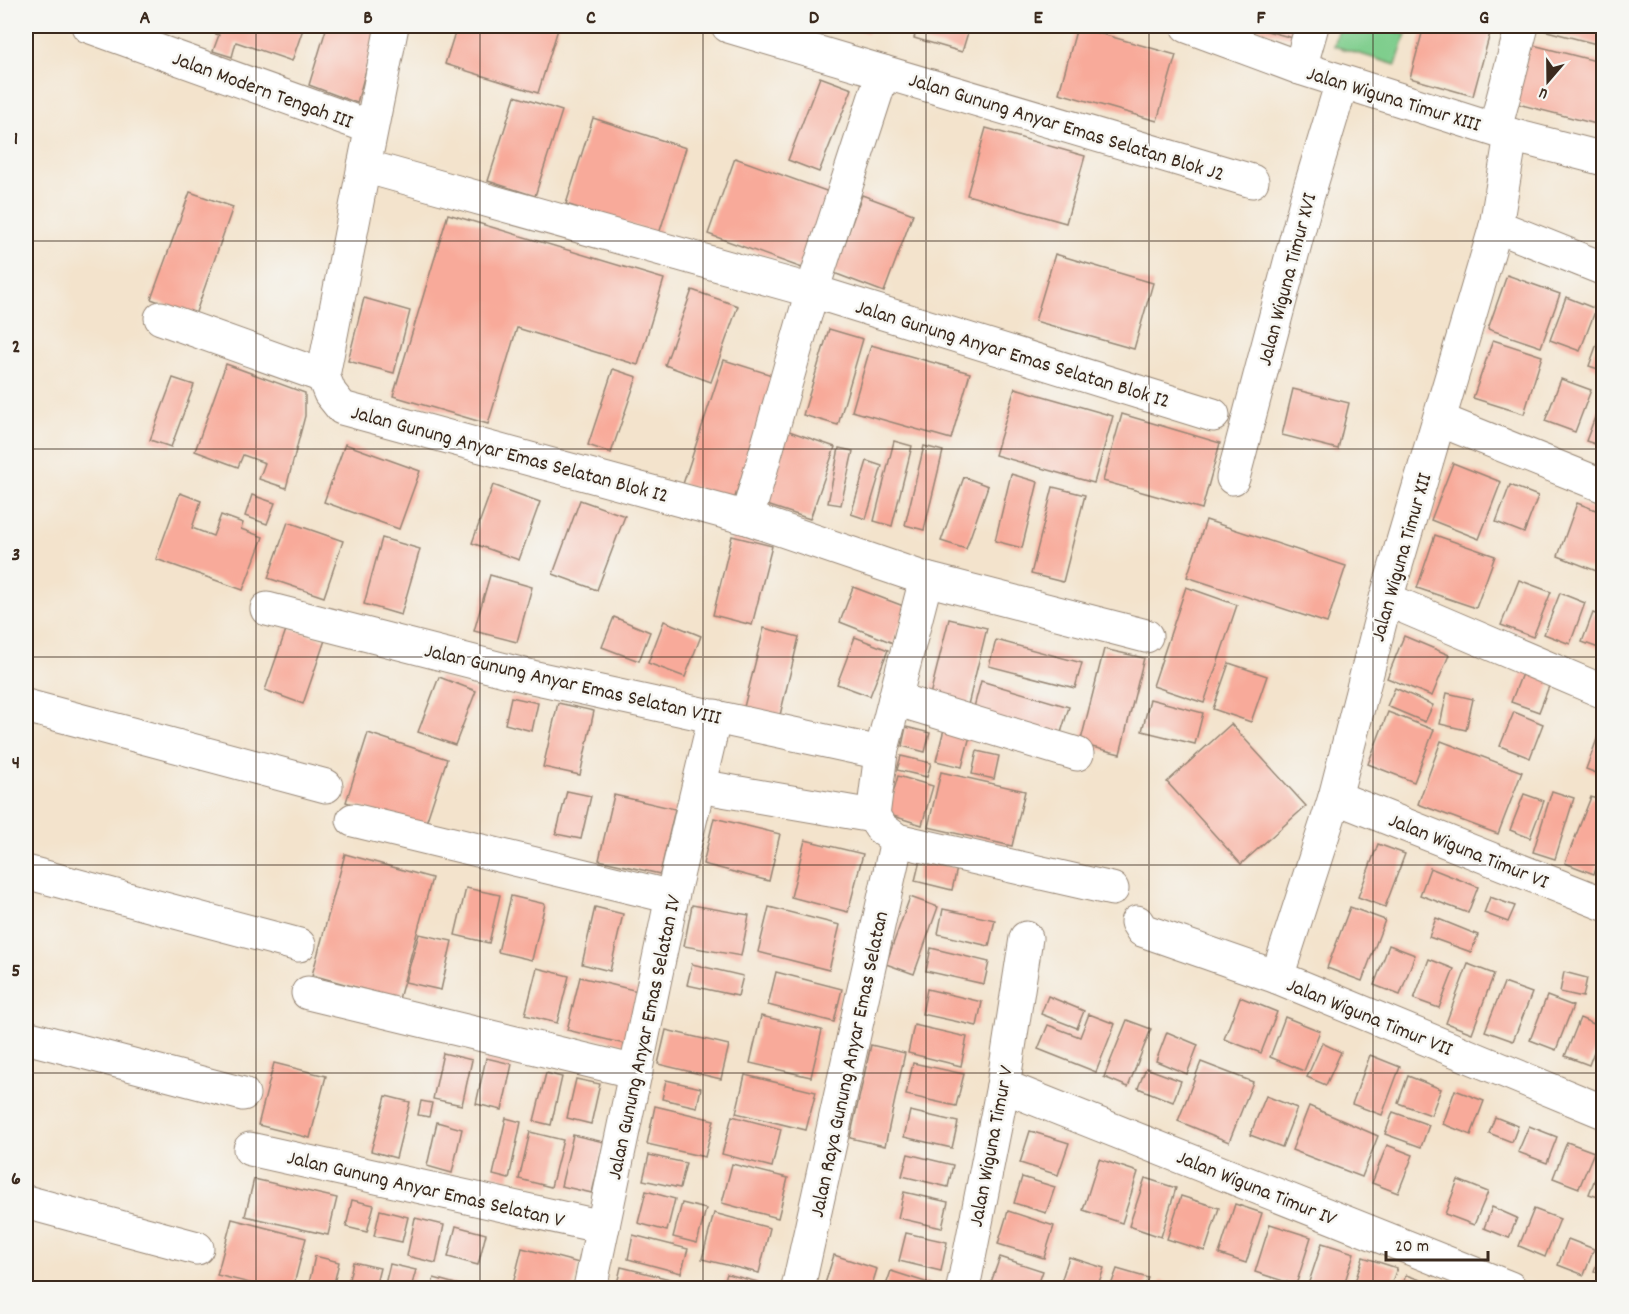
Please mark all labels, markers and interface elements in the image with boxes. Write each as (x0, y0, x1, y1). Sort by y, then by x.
text: A (140, 5, 151, 33)
text: B (363, 5, 373, 33)
text: C (586, 5, 596, 33)
text: D (809, 5, 820, 33)
text: E (1033, 5, 1043, 33)
text: F (1257, 5, 1267, 33)
text: G (1479, 5, 1489, 33)
street label: Jalan Modern Tengah III (167, 45, 357, 139)
north arrow (1518, 51, 1578, 111)
street label: Jalan Wiguna Timur XIII (1302, 60, 1484, 142)
street label: Jalan Gunung Anyar Emas Selatan Blok J2 (905, 66, 1228, 191)
text: U (1536, 81, 1551, 105)
text: 1 (14, 126, 18, 154)
street label: Jalan Wiguna Timur XVI (1251, 190, 1327, 369)
street label: Jalan Gunung Anyar Emas Selatan Blok I2 (851, 294, 1173, 418)
text: 2 (12, 334, 20, 362)
street label: Jalan Gunung Anyar Emas Selatan Blok I2 (347, 399, 671, 513)
street label: Jalan Wiguna Timur XII (1364, 470, 1441, 646)
text: 3 (12, 542, 20, 570)
street label: Jalan Gunung Anyar Emas Selatan VIII (421, 637, 724, 735)
text: 4 (12, 750, 20, 778)
street label: Jalan Wiguna Timur VI (1383, 807, 1553, 899)
street label: Jalan Gunung Anyar Emas Selatan IV (601, 892, 691, 1183)
street label: Jalan Raya Gunung Anyar Emas Selatan (804, 909, 898, 1221)
text: 5 (11, 958, 21, 986)
street label: Jalan Wiguna Timur VII (1281, 972, 1457, 1066)
street label: Jalan Wiguna Timur V (963, 1063, 1023, 1230)
street label: Jalan Gunung Anyar Emas Selatan V (284, 1144, 567, 1237)
street label: Jalan Wiguna Timur IV (1171, 1144, 1340, 1236)
text: 6 (11, 1166, 21, 1194)
scale bar (1386, 1224, 1488, 1262)
text: 20 m (1395, 1235, 1429, 1260)

